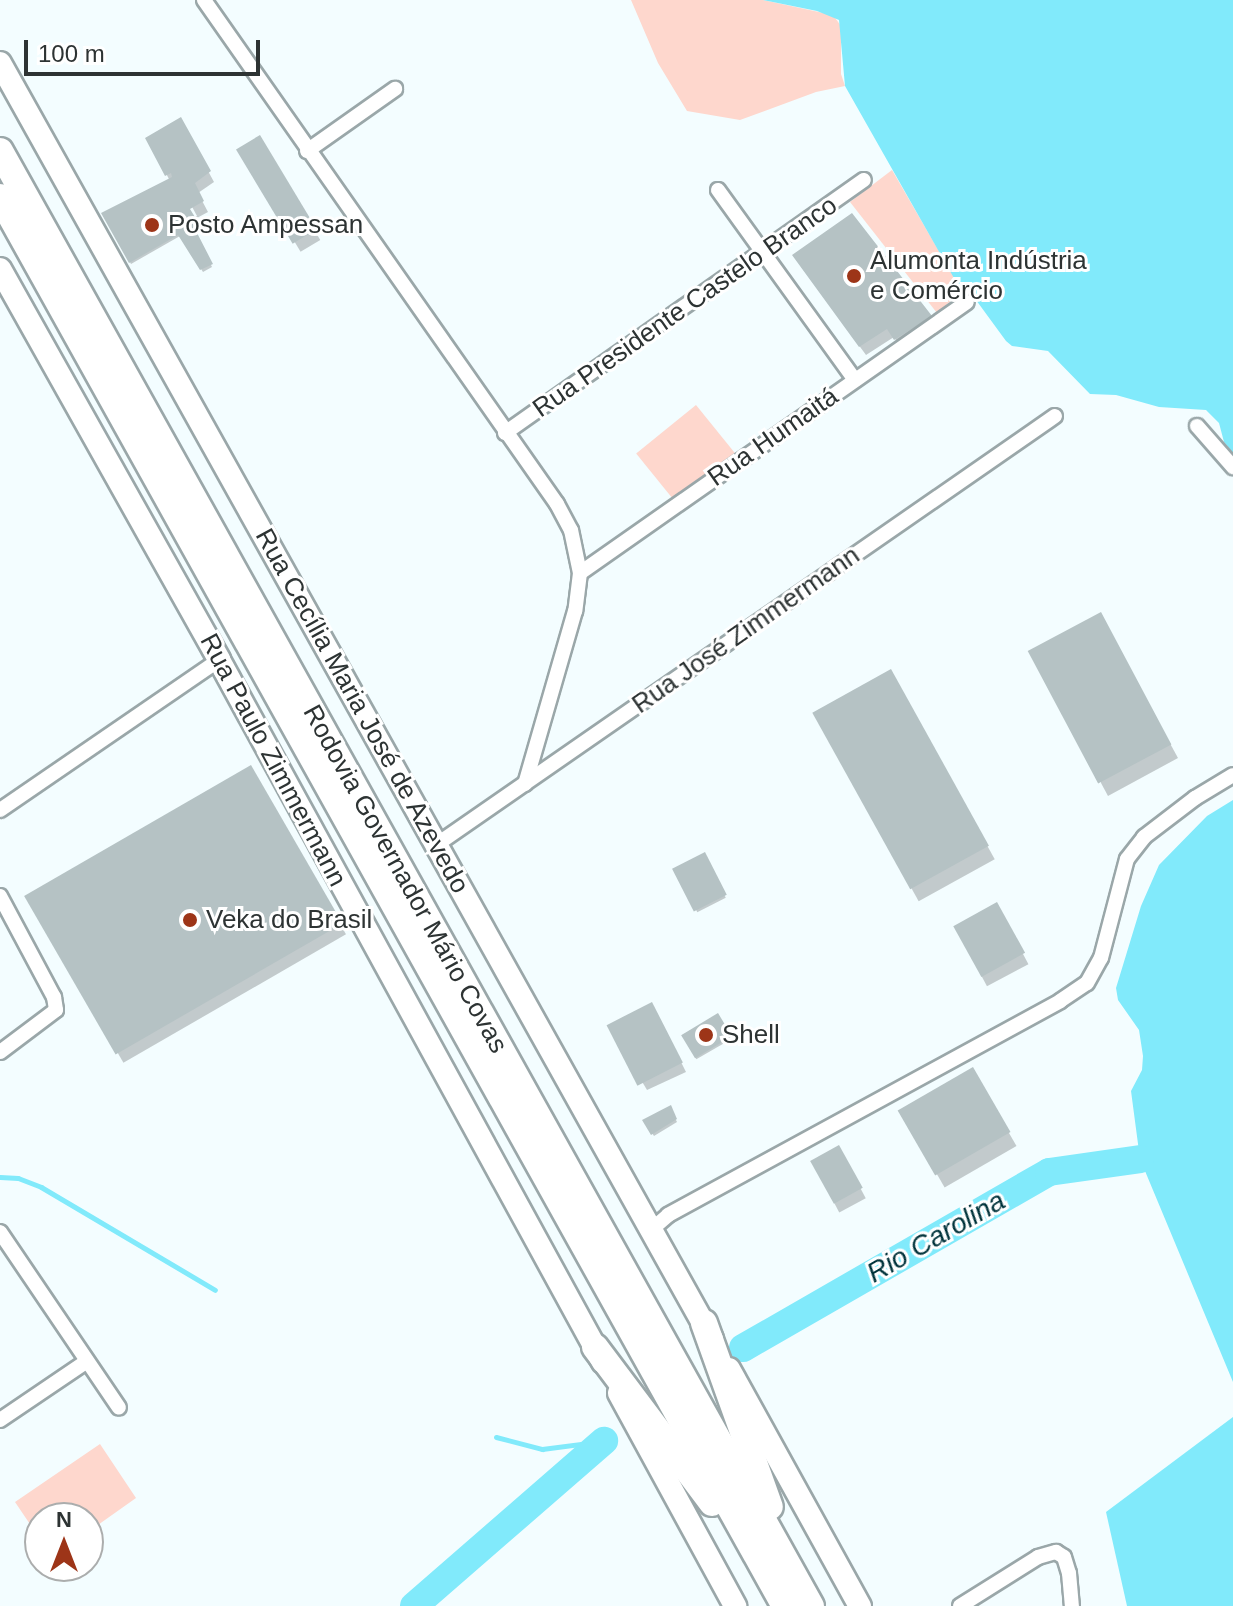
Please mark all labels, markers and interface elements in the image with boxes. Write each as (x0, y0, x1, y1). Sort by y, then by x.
scale bar (28, 24, 264, 74)
text: 100 m (38, 40, 105, 67)
street label: Rua Presidente Castelo Branco (527, 190, 843, 424)
place label: Posto Ampessan (168, 209, 365, 241)
marker: Posto Ampessan (143, 216, 161, 234)
place label: Alumonta Indústria e Comércio (870, 245, 1087, 306)
marker: Alumonta Indústria e Comércio (845, 267, 863, 285)
street label: Rua Humaitá (702, 381, 844, 493)
street label: Rua Cecília Maria José de Azevedo (248, 523, 476, 899)
street label: Rua José Zimmermann (626, 540, 866, 720)
street label: Rua Paulo Zimmermann (193, 628, 353, 892)
street label: Rodovia Governador Mário Covas (296, 700, 514, 1058)
place label: Veka do Brasil (206, 904, 372, 936)
marker: Veka do Brasil (181, 911, 199, 929)
place label: Shell (722, 1019, 780, 1051)
marker: Shell (697, 1026, 715, 1044)
water label: Rio Carolina (861, 1184, 1011, 1290)
north arrow (24, 1502, 104, 1582)
text: N (56, 1507, 72, 1532)

